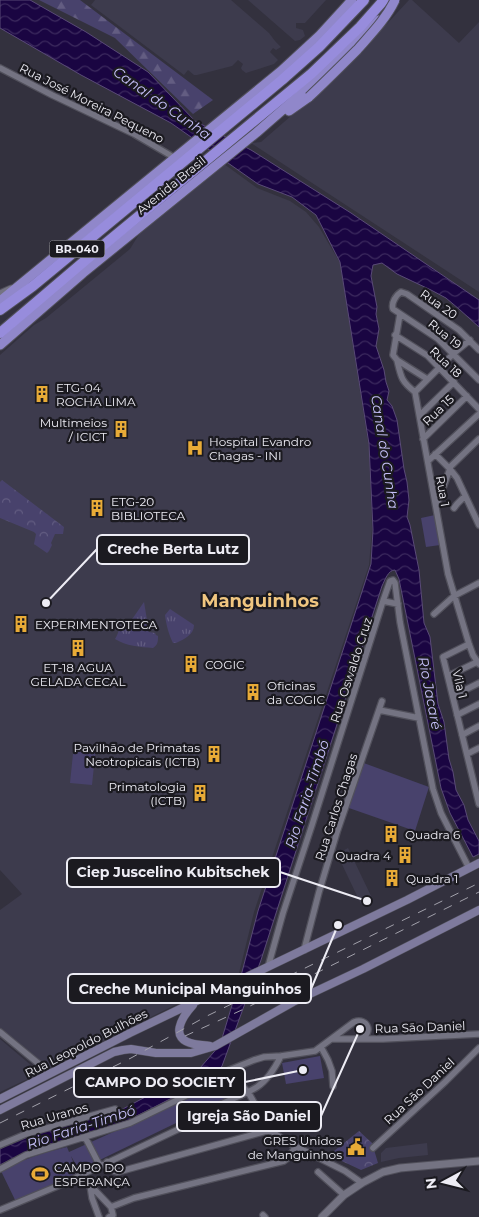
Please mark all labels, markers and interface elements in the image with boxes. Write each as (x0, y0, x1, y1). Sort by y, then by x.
street label: Rua José Moreira Pequeno (17, 60, 167, 146)
water label: Canal do Cunha (110, 63, 214, 143)
street label: Avenida Brasil (134, 153, 208, 217)
road number: BR-040 (50, 240, 104, 258)
street label: Rua 20 (418, 286, 460, 322)
street label: Rua 19 (425, 316, 465, 352)
street label: Rua 18 (427, 343, 466, 381)
place label: ETG-04 ROCHA LIMA (56, 380, 136, 409)
building icon: ETG-04 ROCHA LIMA (32, 384, 52, 404)
street label: Rua 15 (419, 391, 457, 429)
water label: Canal do Cunha (367, 394, 403, 510)
place label: Multimeios / ICICT (40, 415, 107, 444)
building icon: Multimeios / ICICT (111, 419, 131, 439)
place label: Hospital Evandro Chagas - INI (209, 434, 311, 463)
hospital icon: Hospital Evandro Chagas - INI (185, 438, 205, 458)
street label: Rua 1 (433, 474, 453, 508)
place label: ETG-20 BIBLIOTECA (111, 494, 186, 523)
building icon: ETG-20 BIBLIOTECA (87, 498, 107, 518)
callout: Creche Berta Lutz (97, 535, 249, 564)
text: Creche Berta Lutz (107, 540, 239, 558)
district label: Manguinhos (201, 590, 319, 612)
building icon: EXPERIMENTOTECA (11, 614, 31, 634)
street label: Rua Oswaldo Cruz (327, 616, 375, 724)
place label: EXPERIMENTOTECA (35, 617, 158, 632)
building icon: ET-18 AGUA GELADA CECAL (68, 638, 88, 658)
building icon: COGIC (181, 654, 201, 674)
water label: Rio Jacaré (414, 655, 446, 731)
place label: COGIC (205, 657, 245, 672)
place label: ET-18 AGUA GELADA CECAL (31, 660, 126, 689)
street label: Vila 1 (449, 668, 471, 700)
place label: Oficinas da COGIC (267, 678, 325, 707)
building icon: Oficinas da COGIC (243, 682, 263, 702)
water label: Rio Faria-Timbó (281, 737, 333, 851)
place label: Pavilhão de Primatas Neotropicais (ICTB) (74, 740, 200, 769)
building icon: Pavilhão de Primatas Neotropicais (ICTB) (204, 744, 224, 764)
street label: Rua Carlos Chagas (312, 751, 360, 862)
place label: Primatologia (ICTB) (108, 779, 186, 808)
building icon: Primatologia (ICTB) (190, 783, 210, 803)
building icon: Quadra 6 (381, 824, 401, 844)
place label: Quadra 6 (405, 827, 460, 842)
building icon: Quadra 4 (395, 845, 415, 865)
place label: Quadra 4 (335, 848, 391, 863)
callout: Ciep Juscelino Kubitschek (67, 858, 280, 887)
text: Ciep Juscelino Kubitschek (77, 863, 270, 881)
building icon: Quadra 1 (382, 868, 402, 888)
place label: Quadra 1 (406, 871, 458, 886)
callout: Creche Municipal Manguinhos (68, 974, 311, 1003)
text: Creche Municipal Manguinhos (79, 980, 302, 998)
street label: Rua Leopoldo Bulhões (22, 1005, 150, 1080)
street label: Rua Sāo Daniel (374, 1018, 466, 1036)
street label: Rua São Daniel (381, 1055, 457, 1127)
callout: CAMPO DO SOCIETY (74, 1068, 245, 1097)
text: CAMPO DO SOCIETY (85, 1073, 236, 1091)
street label: Rua Uranos (19, 1099, 90, 1133)
water label: Rio Faria-Timbó (24, 1101, 138, 1153)
callout: Igreja São Daniel (177, 1102, 321, 1131)
text: Igreja São Daniel (187, 1107, 311, 1125)
place label: GRES Unidos de Manguinhos (248, 1133, 342, 1162)
public building icon: GRES Unidos de Manguinhos (346, 1137, 366, 1157)
north arrow (419, 1157, 469, 1207)
place label: CAMPO DO ESPERANÇA (54, 1160, 130, 1189)
sports icon: CAMPO DO ESPERANÇA (30, 1164, 50, 1184)
text: N (421, 1177, 441, 1190)

